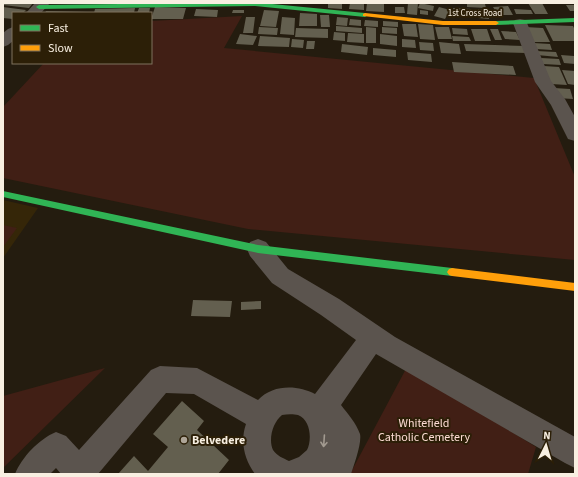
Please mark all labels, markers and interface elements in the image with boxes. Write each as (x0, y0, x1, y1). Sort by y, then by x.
street label: 1st Cross Road (448, 7, 502, 20)
legend (12, 12, 152, 64)
text: Fast (48, 20, 68, 37)
text: Slow (48, 40, 73, 57)
park label: Whitefield Catholic Cemetery (378, 415, 470, 446)
north arrow (526, 425, 566, 465)
text: N (543, 428, 551, 443)
place label: Belvedere (192, 432, 245, 449)
one-way arrow (320, 434, 327, 447)
marker: Belvedere (179, 435, 189, 445)

